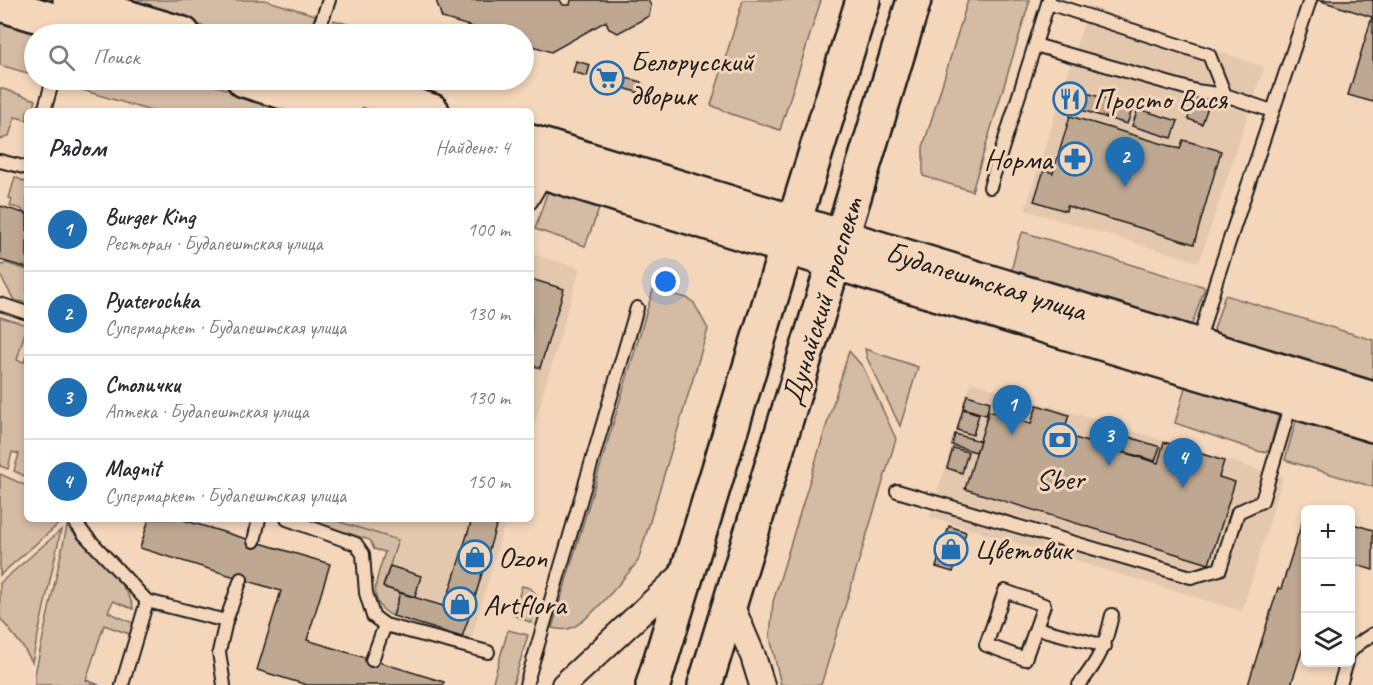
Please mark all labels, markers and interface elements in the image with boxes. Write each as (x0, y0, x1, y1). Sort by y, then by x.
search box (24, 24, 534, 90)
icon: search (45, 41, 78, 74)
place label: Белорусский дворик (630, 42, 755, 114)
text: Поиск (93, 43, 139, 71)
supermarket icon: Белорусский дворик (589, 60, 625, 96)
place label: Просто Вася (1093, 80, 1228, 118)
restaurant icon: Просто Вася (1052, 81, 1088, 117)
text: Рядом (48, 131, 106, 164)
text: Найдено: 4 (435, 135, 510, 160)
pin: 2 (1106, 138, 1144, 187)
place label: Норма (984, 140, 1054, 178)
pharmacy icon: Норма (1057, 141, 1093, 177)
street label: Дунайский проспект (772, 191, 872, 410)
text: Burger King (105, 203, 195, 231)
text: 1 (63, 217, 72, 242)
text: 100 m (467, 217, 510, 242)
text: Ресторан · Будапештская улица (105, 231, 323, 256)
street label: Будапештская улица (881, 232, 1093, 330)
your location (651, 267, 680, 296)
text: Pyaterochka (105, 287, 199, 315)
text: 2 (63, 301, 72, 326)
text: 130 m (467, 301, 510, 326)
text: Супермаркет · Будапештская улица (105, 315, 346, 340)
text: Столички (105, 371, 180, 399)
text: 3 (63, 385, 72, 410)
text: 130 m (467, 385, 510, 410)
pin: 1 (992, 386, 1032, 435)
text: Аптека · Будапештская улица (105, 399, 309, 424)
pin: 3 (1090, 416, 1128, 466)
bank icon: Sber (1042, 422, 1078, 458)
pin: 4 (1164, 438, 1202, 488)
text: Magnit (105, 455, 161, 483)
place label: Sber (1036, 460, 1086, 498)
text: 4 (63, 469, 72, 494)
text: 150 m (467, 469, 510, 494)
text: Супермаркет · Будапештская улица (105, 483, 346, 508)
map controls (1301, 505, 1355, 667)
button: + (1301, 505, 1355, 559)
place label: Цветовик (974, 530, 1075, 568)
shop icon: Цветовик (933, 531, 969, 567)
place label: Ozon (498, 538, 548, 576)
shop icon: Ozon (457, 539, 493, 575)
button: − (1301, 559, 1355, 613)
place label: Artflora (483, 585, 568, 623)
shop icon: Artflora (442, 586, 478, 622)
button: layers (1301, 613, 1355, 667)

